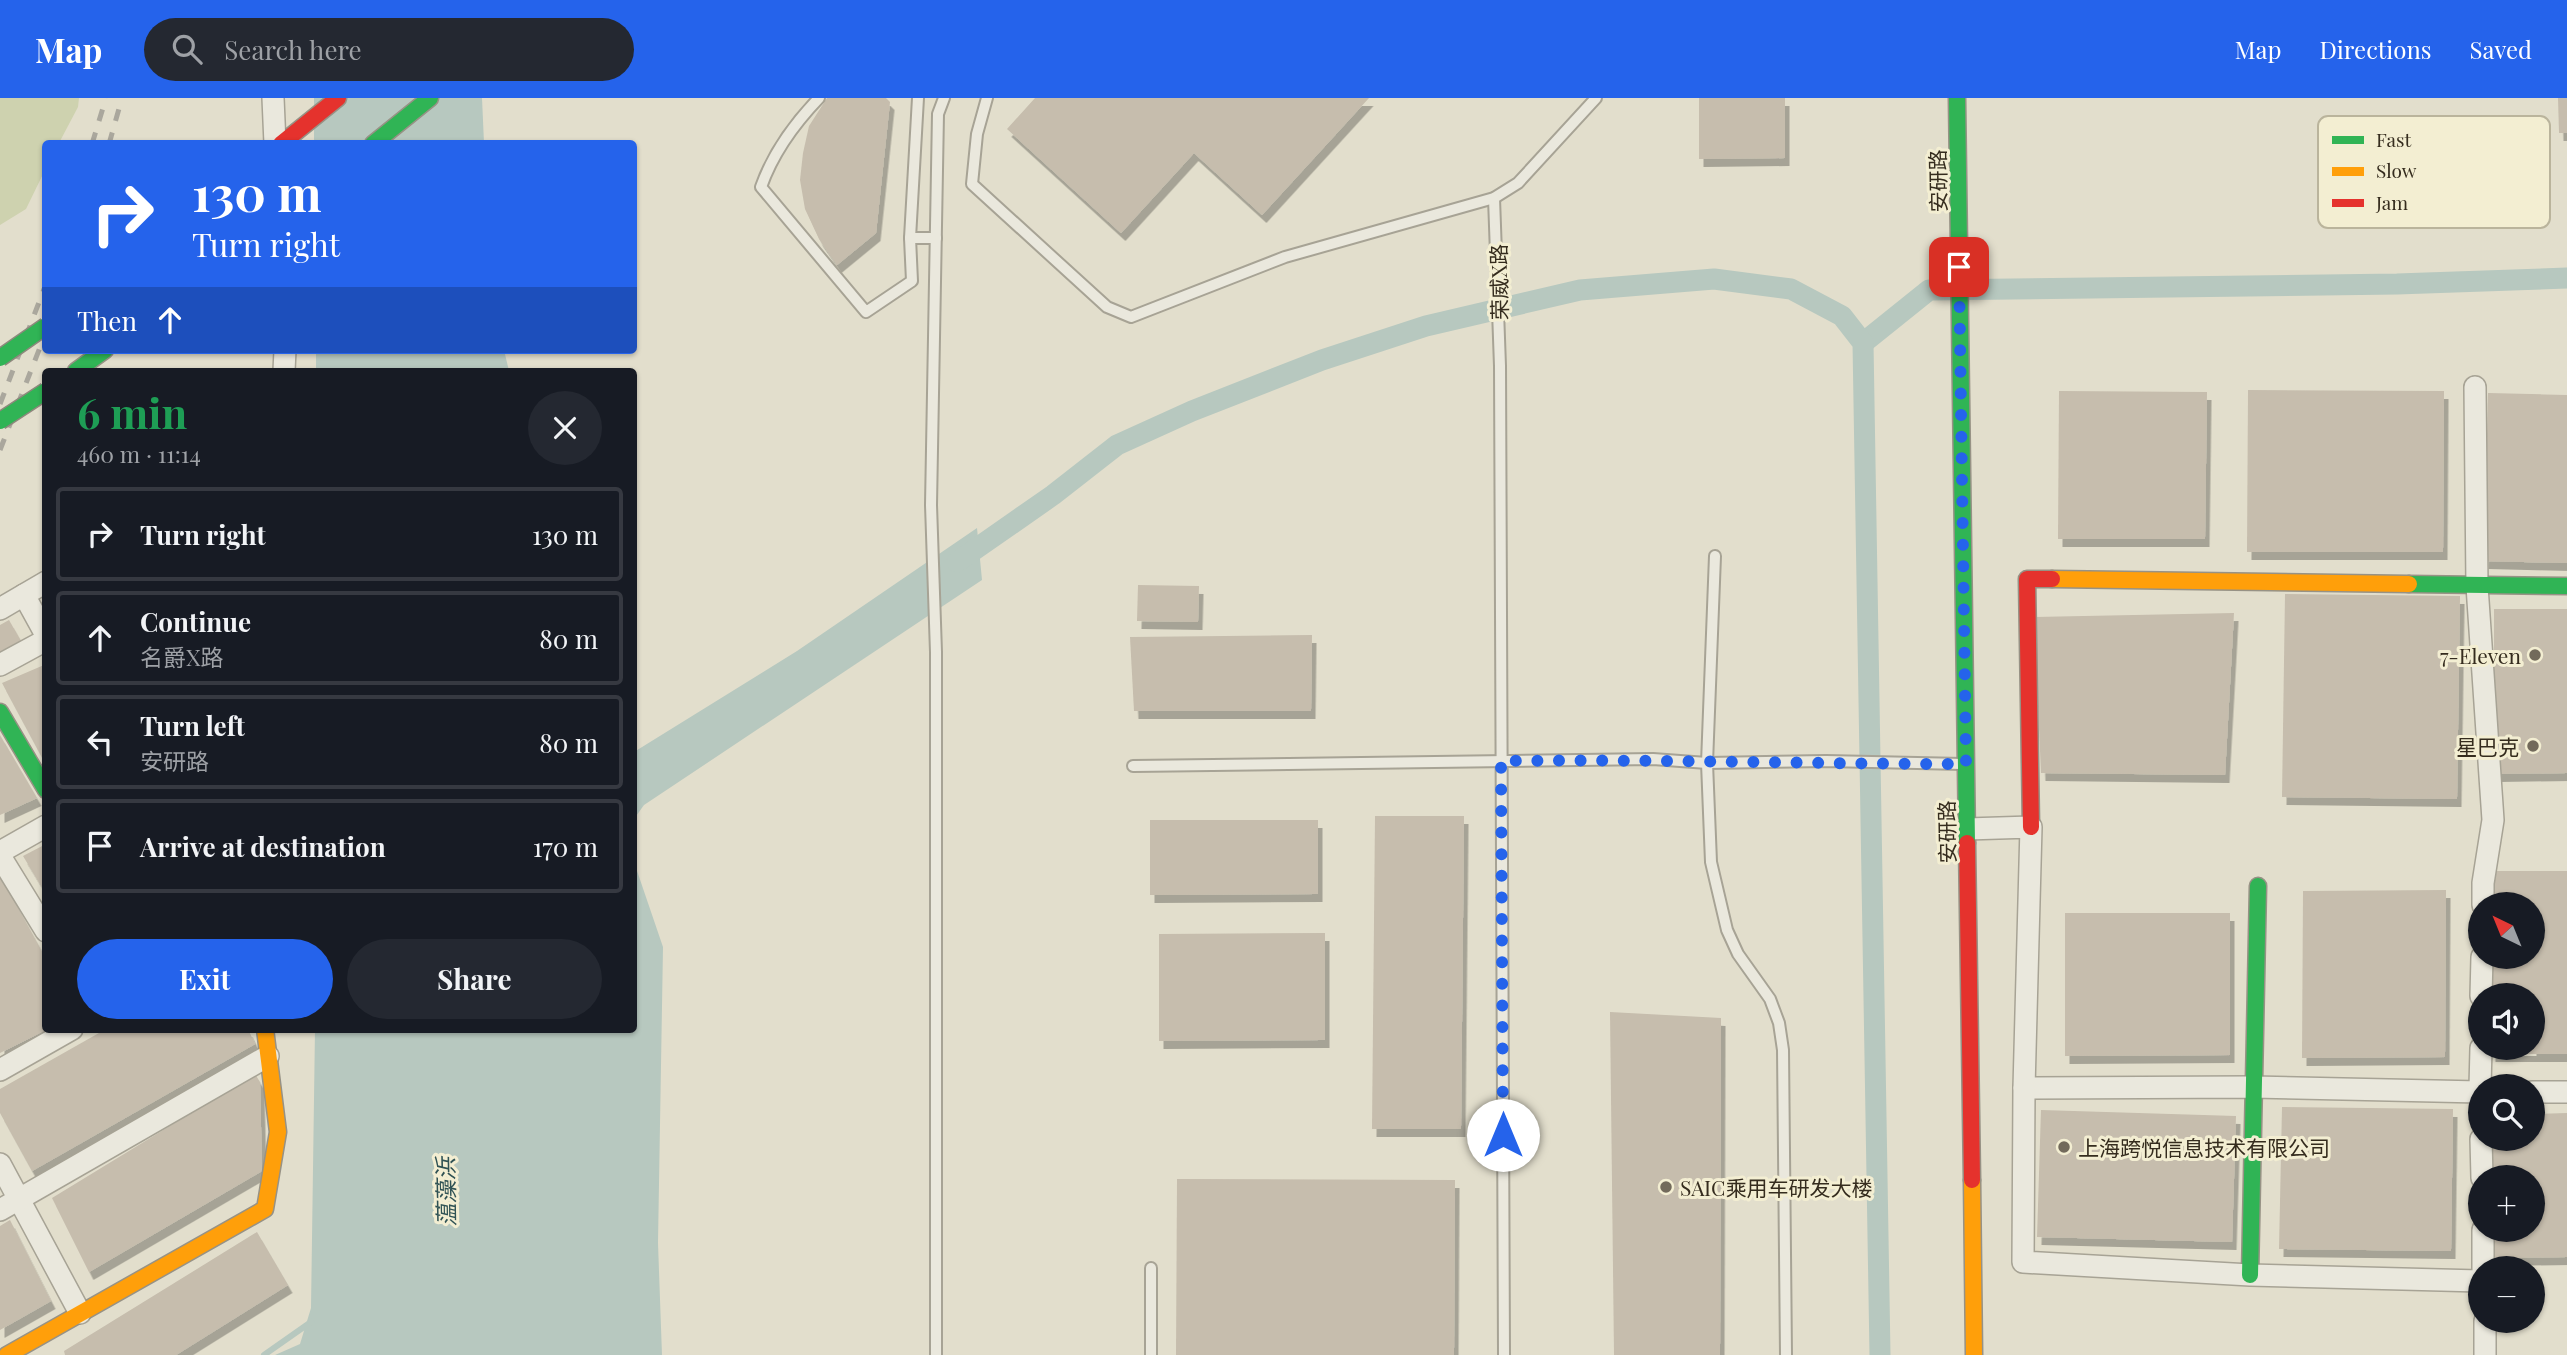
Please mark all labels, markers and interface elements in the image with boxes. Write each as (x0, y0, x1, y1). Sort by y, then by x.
search box (144, 18, 634, 81)
text: Map (35, 27, 102, 71)
icon: search (168, 30, 206, 68)
text: Search here (224, 32, 362, 67)
text: Map (2235, 33, 2281, 65)
text: Directions (2319, 33, 2432, 65)
text: Saved (2470, 33, 2532, 65)
legend (2318, 116, 2550, 228)
text: Fast (2376, 126, 2412, 152)
street label: 安研路 (1922, 149, 1952, 213)
text: Slow (2376, 157, 2417, 183)
text: 130 m (192, 159, 322, 224)
icon: right (77, 168, 168, 259)
text: Jam (2375, 189, 2408, 215)
text: Turn right (192, 222, 340, 265)
pin (1929, 237, 1989, 297)
street label: 荣威X路 (1483, 244, 1513, 320)
icon: arrive (1940, 248, 1978, 286)
icon: ahead (151, 301, 189, 339)
text: Then (77, 303, 137, 338)
text: 6 min (77, 384, 187, 440)
button: close (528, 391, 602, 465)
text: 460 m · 11:14 (77, 438, 201, 469)
icon: right (81, 515, 119, 553)
text: Turn right (140, 517, 266, 552)
text: 130 m (532, 517, 598, 552)
text: Continue (140, 604, 251, 639)
icon: ahead (81, 619, 119, 657)
text: 80 m (539, 621, 598, 656)
text: 名爵X路 (140, 641, 224, 672)
place label: 7-Eleven (2440, 641, 2521, 669)
marker: 7-Eleven (2527, 647, 2543, 663)
text: Turn left (140, 708, 245, 743)
icon: left (81, 723, 119, 761)
text: 80 m (539, 725, 598, 760)
place label: 星巴克 (2456, 732, 2519, 760)
marker: 星巴克 (2525, 738, 2541, 754)
text: 安研路 (140, 745, 209, 776)
street label: 安研路 (1931, 800, 1961, 864)
icon: arrive (81, 827, 119, 865)
text: Arrive at destination (140, 829, 386, 864)
text: 170 m (533, 829, 598, 864)
north arrow (2468, 892, 2544, 970)
map controls (2468, 892, 2545, 1333)
button: Exit (77, 939, 333, 1019)
button: Share (347, 939, 602, 1019)
button: sound (2468, 983, 2545, 1060)
button: search (2468, 1074, 2545, 1151)
position arrow (1466, 1098, 1540, 1172)
place label: 上海跨悦信息技术有限公司 (2078, 1133, 2330, 1161)
marker: 上海跨悦信息技术有限公司 (2056, 1139, 2072, 1155)
water label: 蕰藻浜 (429, 1155, 461, 1227)
button: + (2468, 1165, 2545, 1242)
place label: SAIC乘用车研发大楼 (1680, 1173, 1872, 1201)
marker: SAIC乘用车研发大楼 (1658, 1179, 1674, 1195)
button: − (2468, 1256, 2545, 1333)

